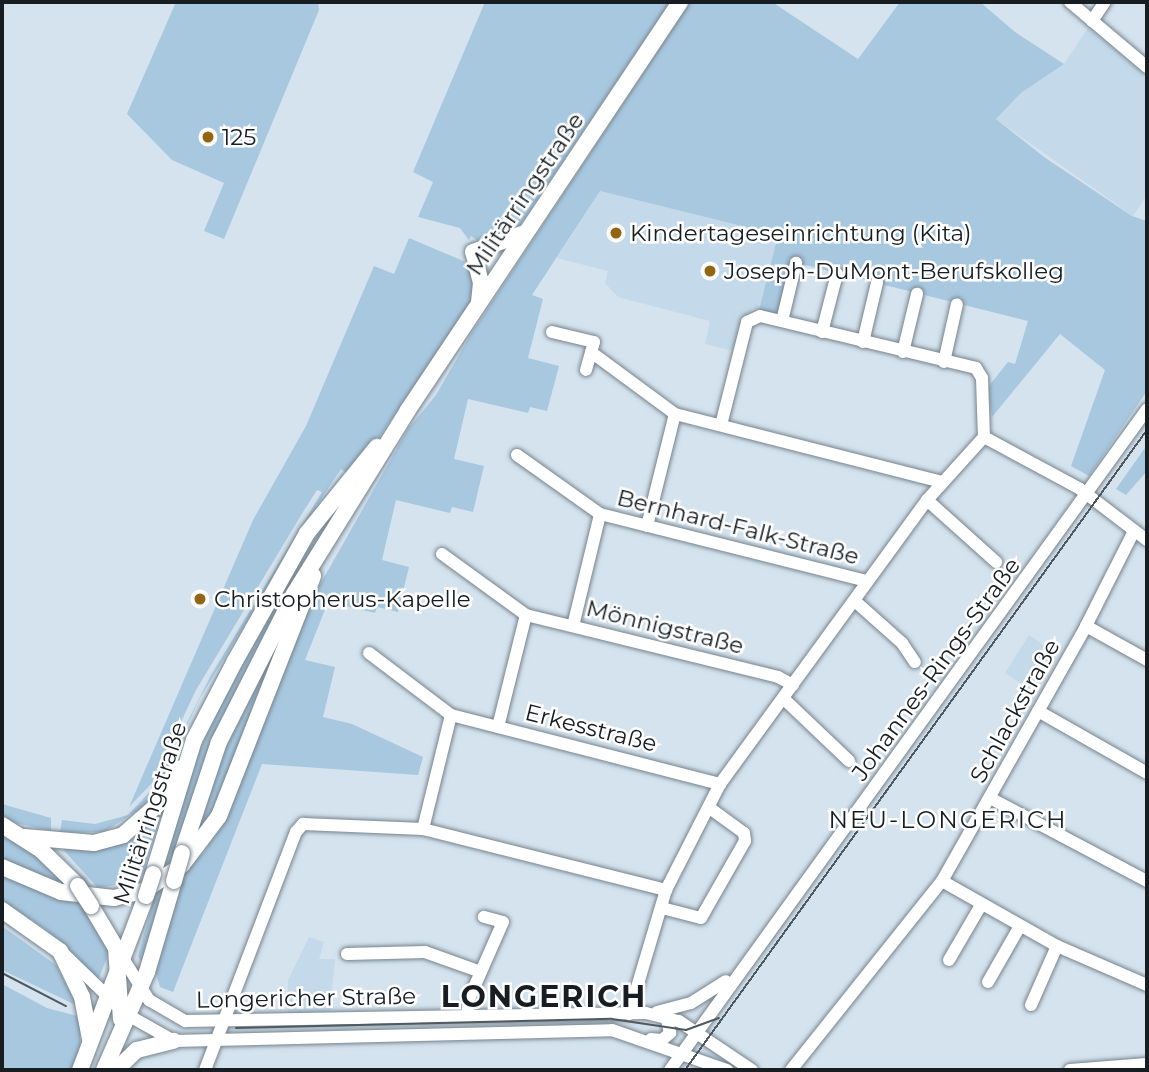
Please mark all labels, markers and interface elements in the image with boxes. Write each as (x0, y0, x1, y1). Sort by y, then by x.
street label: Militärringstraße (460, 108, 590, 280)
place label: 125 (222, 123, 256, 151)
marker: 125 (200, 129, 216, 145)
place label: Kindertageseinrichtung (Kita) (630, 219, 972, 247)
marker: Kindertageseinrichtung (Kita) (608, 225, 624, 241)
place label: Joseph-DuMont-Berufskolleg (724, 257, 1064, 285)
marker: Joseph-DuMont-Berufskolleg (702, 263, 718, 279)
street label: Bernhard-Falk-Straße (614, 484, 862, 570)
street label: Johannes-Rings-Straße (846, 552, 1026, 786)
place label: Christopherus-Kapelle (214, 585, 471, 613)
marker: Christopherus-Kapelle (192, 591, 208, 607)
street label: Mönnigstraße (584, 594, 746, 660)
street label: Schlackstraße (964, 634, 1066, 788)
street label: Erkesstraße (522, 698, 660, 758)
street label: Militärringstraße (108, 718, 192, 908)
district label: NEU-LONGERICH (830, 806, 1066, 834)
district label: LONGERICH (442, 979, 646, 1015)
street label: Longericher Straße (196, 982, 416, 1014)

